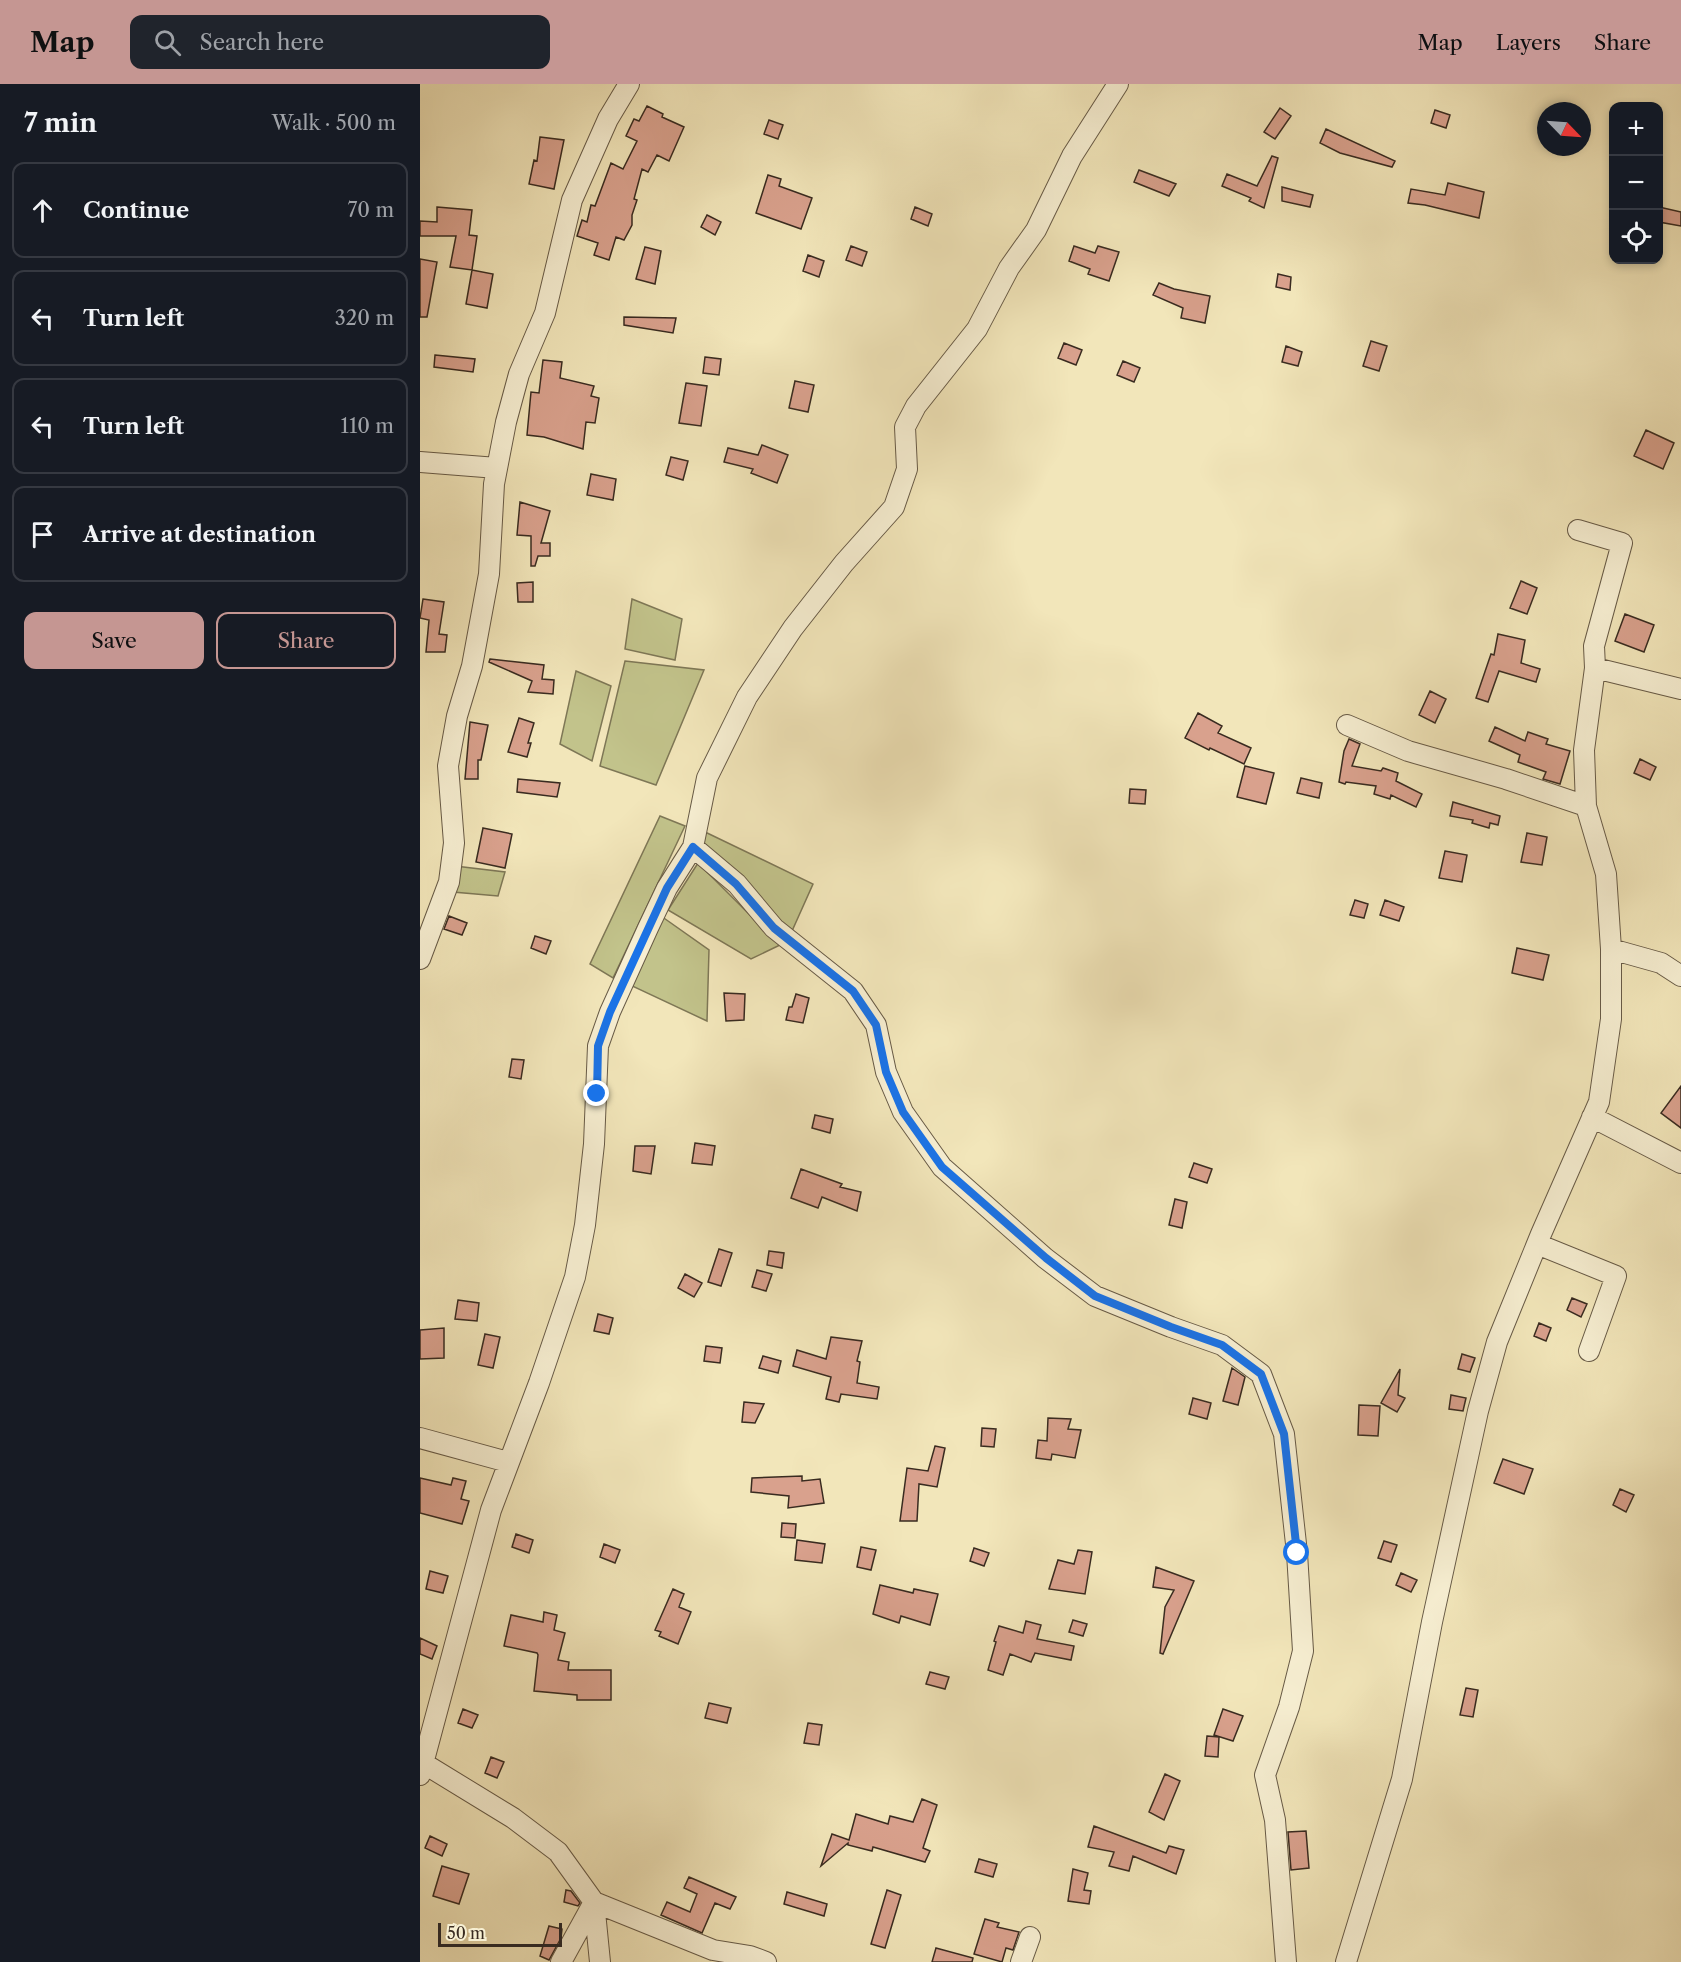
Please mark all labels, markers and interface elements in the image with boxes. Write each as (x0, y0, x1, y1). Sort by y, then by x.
search box (130, 15, 550, 69)
text: Map (30, 25, 94, 59)
icon: search (151, 26, 184, 59)
text: Search here (199, 29, 324, 56)
text: Map (1418, 30, 1463, 55)
text: Layers (1496, 30, 1561, 55)
text: Share (1594, 30, 1651, 55)
north arrow (1537, 102, 1591, 156)
map controls (1609, 102, 1663, 264)
button: + (1609, 102, 1663, 156)
text: 7 min (24, 107, 97, 139)
text: Walk · 500 m (272, 111, 396, 135)
button: − (1609, 156, 1663, 210)
icon: ahead (26, 194, 59, 227)
text: Continue (83, 197, 189, 224)
text: 70 m (348, 198, 394, 222)
button: locate (1609, 210, 1663, 264)
icon: left (26, 302, 59, 335)
text: Turn left (83, 305, 184, 332)
text: 320 m (335, 306, 394, 330)
icon: left (26, 410, 59, 443)
text: Turn left (83, 413, 184, 440)
text: 110 m (341, 414, 394, 438)
icon: arrive (26, 518, 59, 551)
text: Arrive at destination (83, 521, 316, 548)
button: Save (24, 612, 204, 669)
button: Share (216, 612, 396, 669)
route end (583, 1080, 609, 1106)
route start (1283, 1539, 1309, 1565)
scale bar (438, 1920, 562, 1948)
text: 50 m (447, 1923, 485, 1943)

